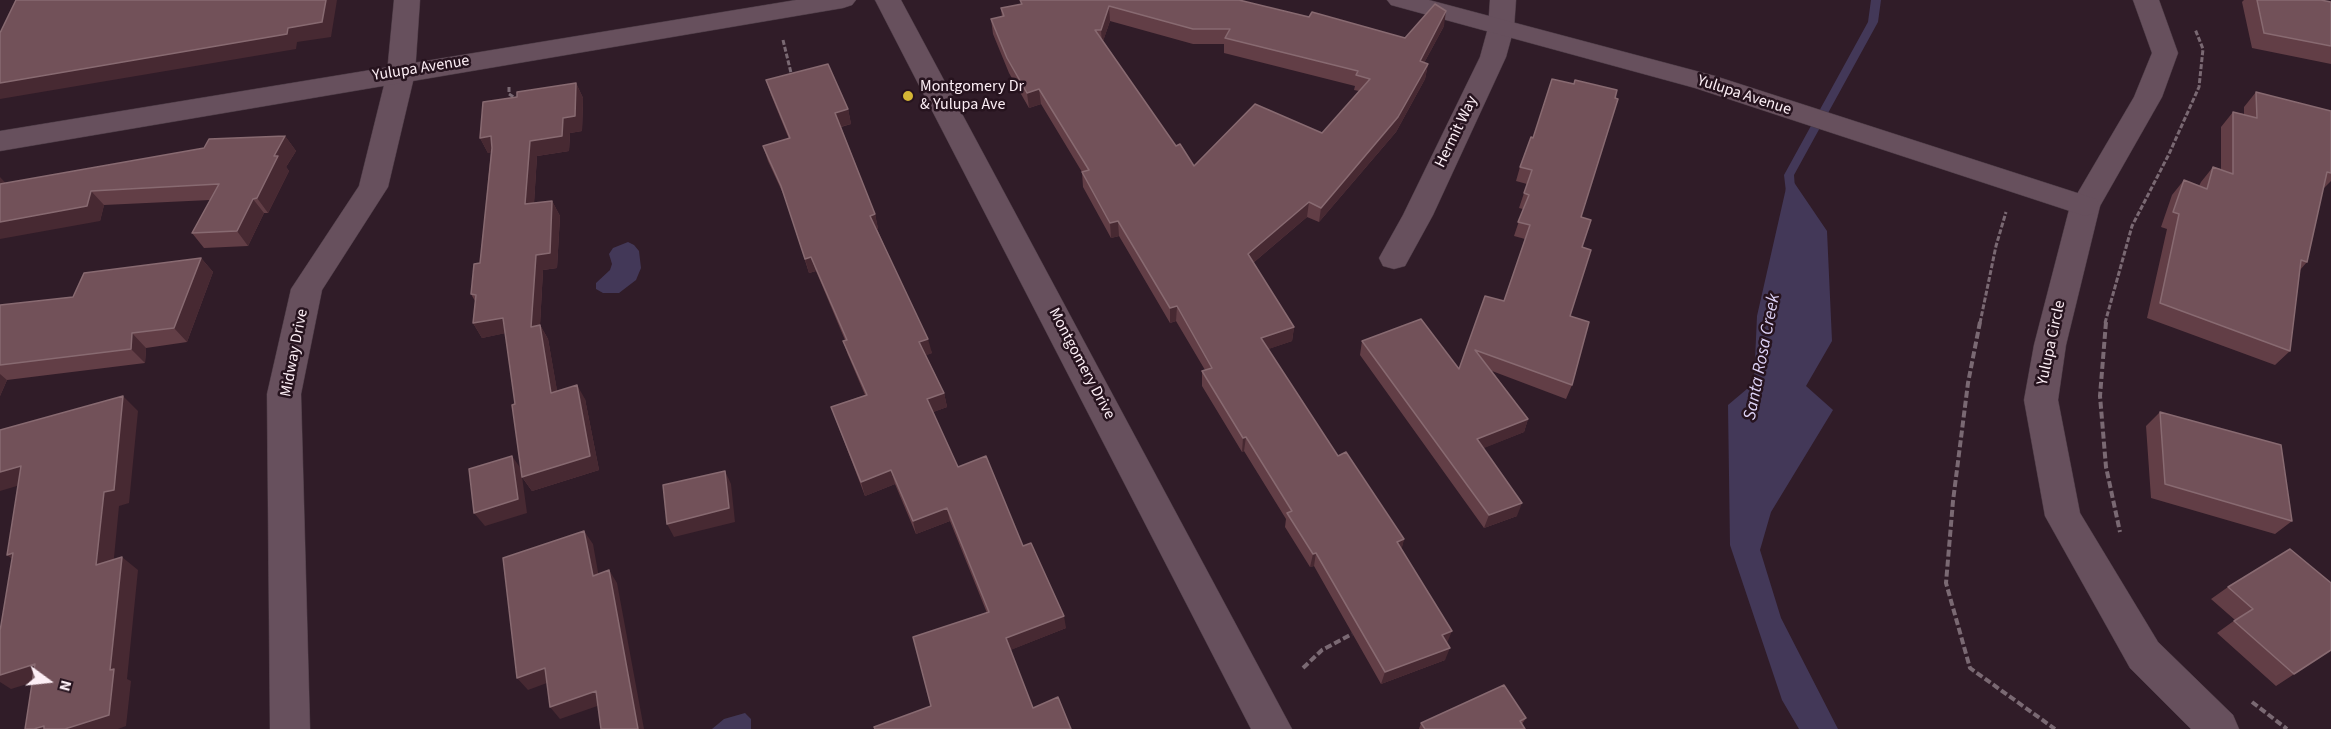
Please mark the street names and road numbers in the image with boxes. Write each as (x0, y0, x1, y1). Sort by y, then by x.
street label: Yulupa Avenue (371, 52, 471, 86)
street label: Yulupa Avenue (1695, 72, 1793, 120)
street label: Hermit Way (1431, 93, 1483, 171)
street label: Yulupa Circle (2034, 299, 2070, 387)
street label: Montgomery Drive (1044, 305, 1118, 423)
street label: Midway Drive (277, 307, 313, 399)

